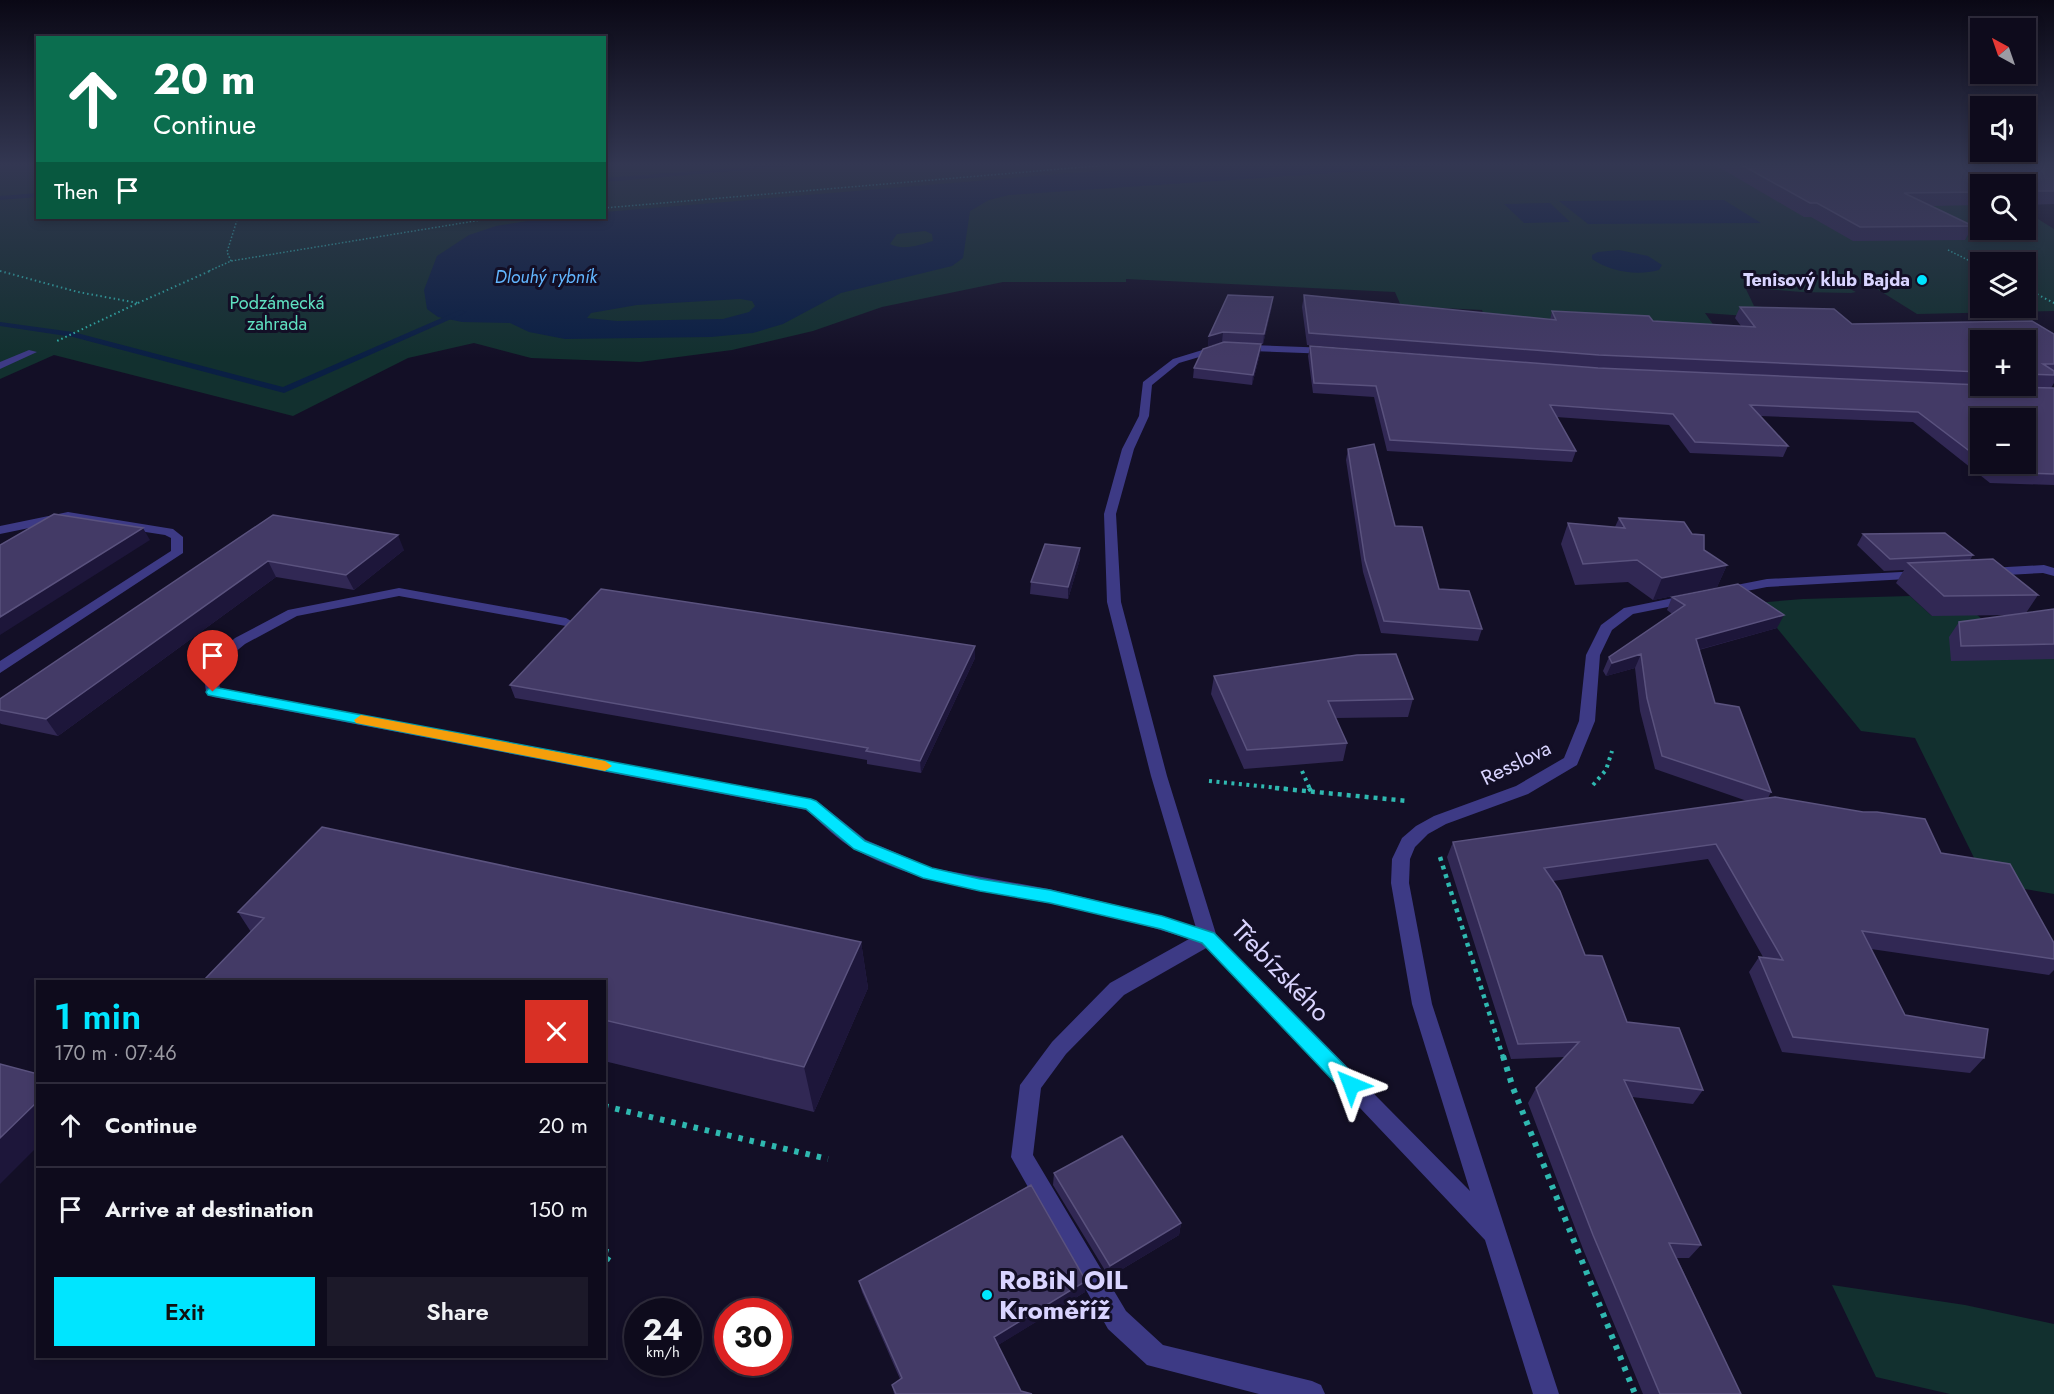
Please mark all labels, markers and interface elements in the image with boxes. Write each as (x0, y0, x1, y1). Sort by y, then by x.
north arrow (1970, 18, 2036, 84)
map controls (1970, 18, 2036, 474)
text: 20 m (153, 49, 255, 110)
icon: ahead (54, 60, 132, 138)
button: sound (1970, 96, 2036, 162)
text: Continue (153, 105, 256, 144)
icon: arrive (111, 174, 144, 207)
button: search (1970, 174, 2036, 240)
text: Then (54, 175, 99, 207)
button: layers (1970, 252, 2036, 318)
water label: Dlouhý rybník (495, 264, 598, 290)
place label: Tenisový klub Bajda (1743, 267, 1910, 293)
marker: Tenisový klub Bajda (1915, 273, 1929, 287)
park label: Podzámecká zahrada (230, 290, 325, 337)
button: + (1970, 330, 2036, 396)
button: − (1970, 408, 2036, 474)
pin (187, 630, 238, 692)
icon: arrive (196, 639, 229, 672)
street label: Resslova (1476, 733, 1556, 793)
street label: Třebízského (1223, 912, 1339, 1030)
text: 1 min (54, 990, 141, 1042)
button: close (525, 1000, 588, 1063)
text: 170 m · 07:46 (54, 1039, 177, 1068)
position arrow (1319, 1053, 1383, 1117)
icon: ahead (54, 1109, 87, 1142)
text: Continue (105, 1109, 197, 1141)
text: 20 m (539, 1109, 588, 1141)
icon: arrive (54, 1193, 87, 1226)
text: Arrive at destination (105, 1193, 314, 1225)
text: 150 m (529, 1193, 588, 1225)
place label: RoBiN OIL Kroměříž (999, 1261, 1128, 1329)
button: Exit (54, 1277, 315, 1346)
button: Share (327, 1277, 588, 1346)
marker: RoBiN OIL Kroměříž (980, 1288, 994, 1302)
speed limit sign: 30 (714, 1298, 792, 1376)
text: 24 (643, 1308, 683, 1351)
text: km/h (646, 1341, 680, 1363)

